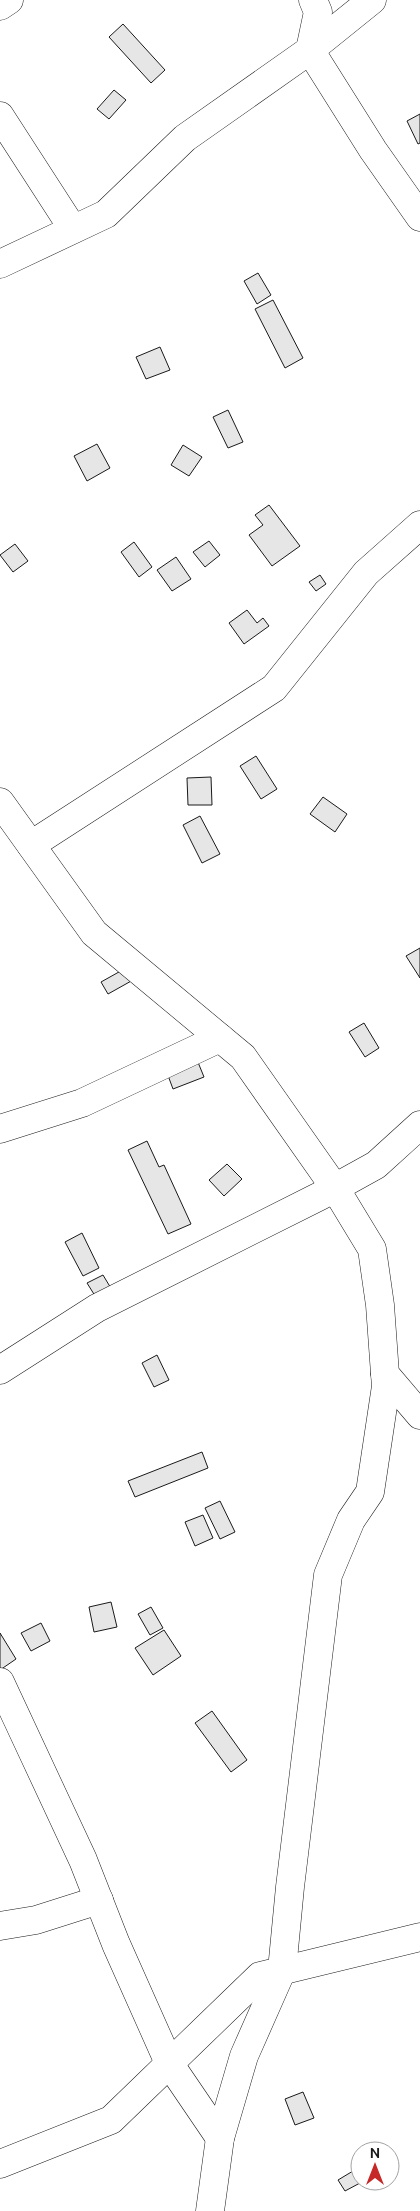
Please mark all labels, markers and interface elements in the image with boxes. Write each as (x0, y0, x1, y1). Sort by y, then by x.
north arrow (350, 2141, 400, 2191)
text: N (370, 2145, 380, 2161)

